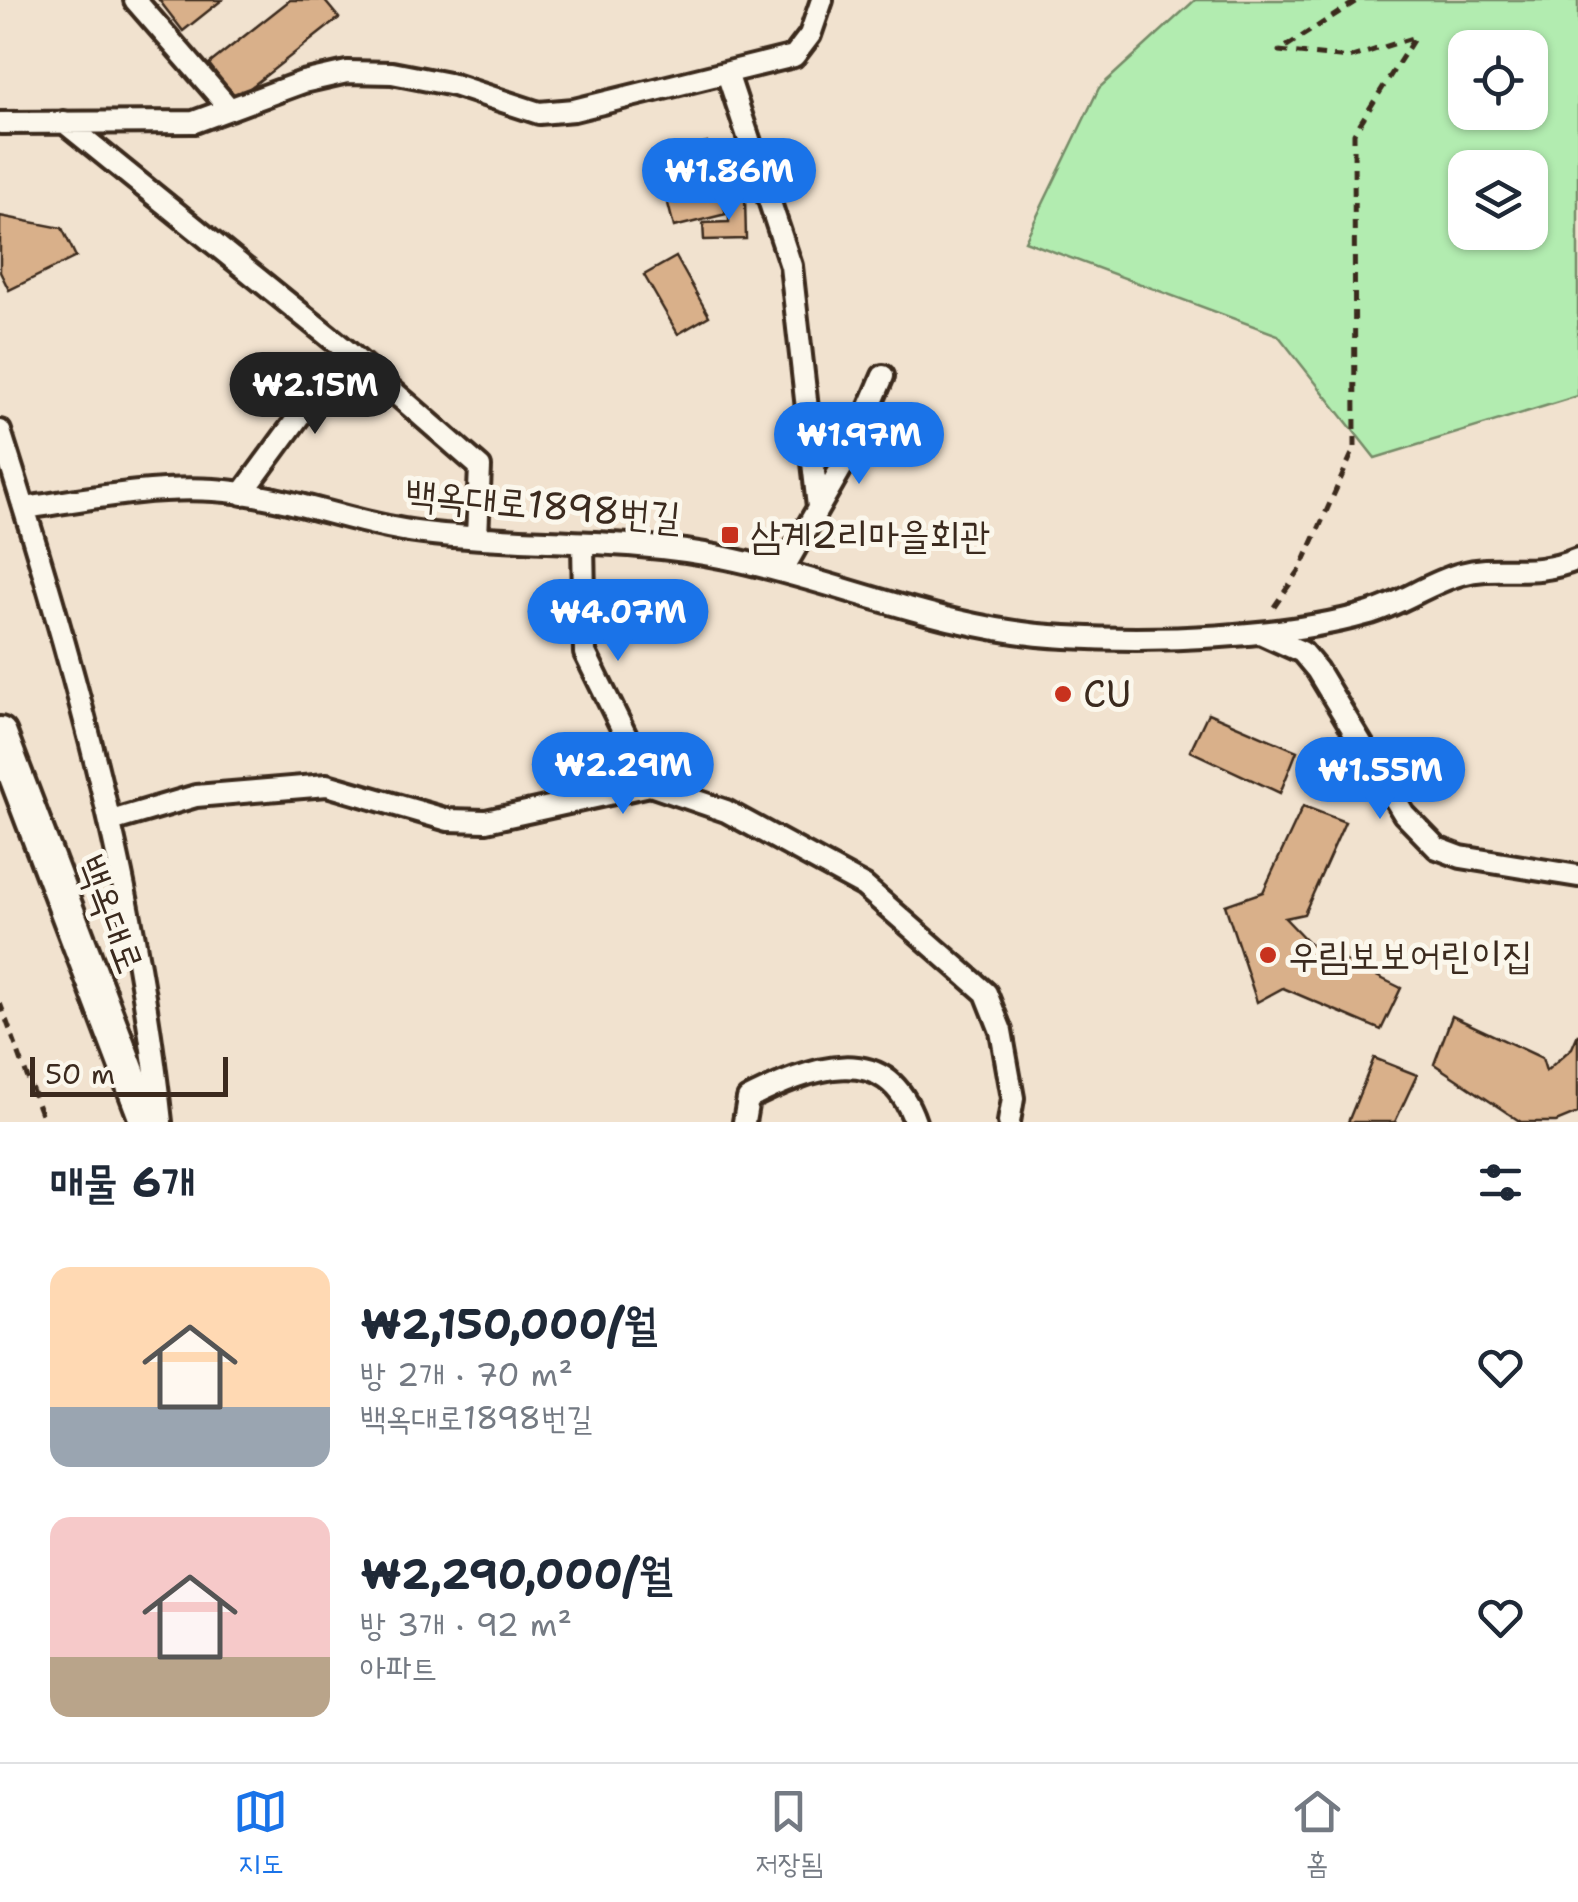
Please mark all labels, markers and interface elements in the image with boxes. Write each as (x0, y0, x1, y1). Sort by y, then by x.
map controls (1448, 30, 1548, 250)
button: locate (1448, 30, 1548, 130)
pin: ₩1.86M (648, 138, 810, 223)
text: ₩1.86M (664, 149, 794, 192)
button: layers (1448, 150, 1548, 250)
pin: ₩2.15M (234, 352, 396, 437)
text: ₩2.15M (252, 363, 378, 406)
pin: ₩1.97M (778, 402, 940, 487)
text: ₩1.97M (796, 413, 922, 456)
street label: 백옥대로1898번길 (403, 467, 683, 542)
place label: 삼계2리마을회관 (750, 509, 991, 560)
marker: 삼계2리마을회관 (719, 524, 741, 546)
pin: ₩4.07M (537, 579, 699, 664)
text: ₩4.07M (549, 590, 687, 633)
place label: CU (1083, 668, 1131, 719)
marker: CU (1052, 683, 1074, 705)
pin: ₩2.29M (542, 732, 704, 817)
pin: ₩1.55M (1299, 737, 1461, 822)
text: ₩2.29M (554, 743, 692, 786)
text: ₩1.55M (1317, 748, 1443, 791)
street label: 백옥대로 (66, 848, 157, 980)
place label: 우림보보어린이집 (1288, 929, 1533, 980)
marker: 우림보보어린이집 (1257, 944, 1279, 966)
scale bar (30, 1052, 228, 1096)
text: 50 m (45, 1055, 115, 1093)
text: 매물 6개 (50, 1154, 195, 1210)
icon: filters (1473, 1155, 1528, 1210)
text: ₩2,150,000/월 (360, 1296, 657, 1352)
icon: home (130, 1307, 250, 1427)
icon: heart (1473, 1340, 1528, 1395)
text: 방 2개 · 70 m² (360, 1353, 573, 1396)
text: 백옥대로1898번길 (360, 1396, 592, 1439)
text: ₩2,290,000/월 (360, 1546, 673, 1602)
icon: home (130, 1557, 250, 1677)
icon: heart (1473, 1590, 1528, 1645)
text: 방 3개 · 92 m² (360, 1603, 572, 1646)
text: 아파트 (360, 1646, 437, 1689)
tab: 지도 (233, 1784, 288, 1883)
tab: 저장됨 (755, 1784, 823, 1883)
tab: 홈 (1290, 1784, 1345, 1883)

